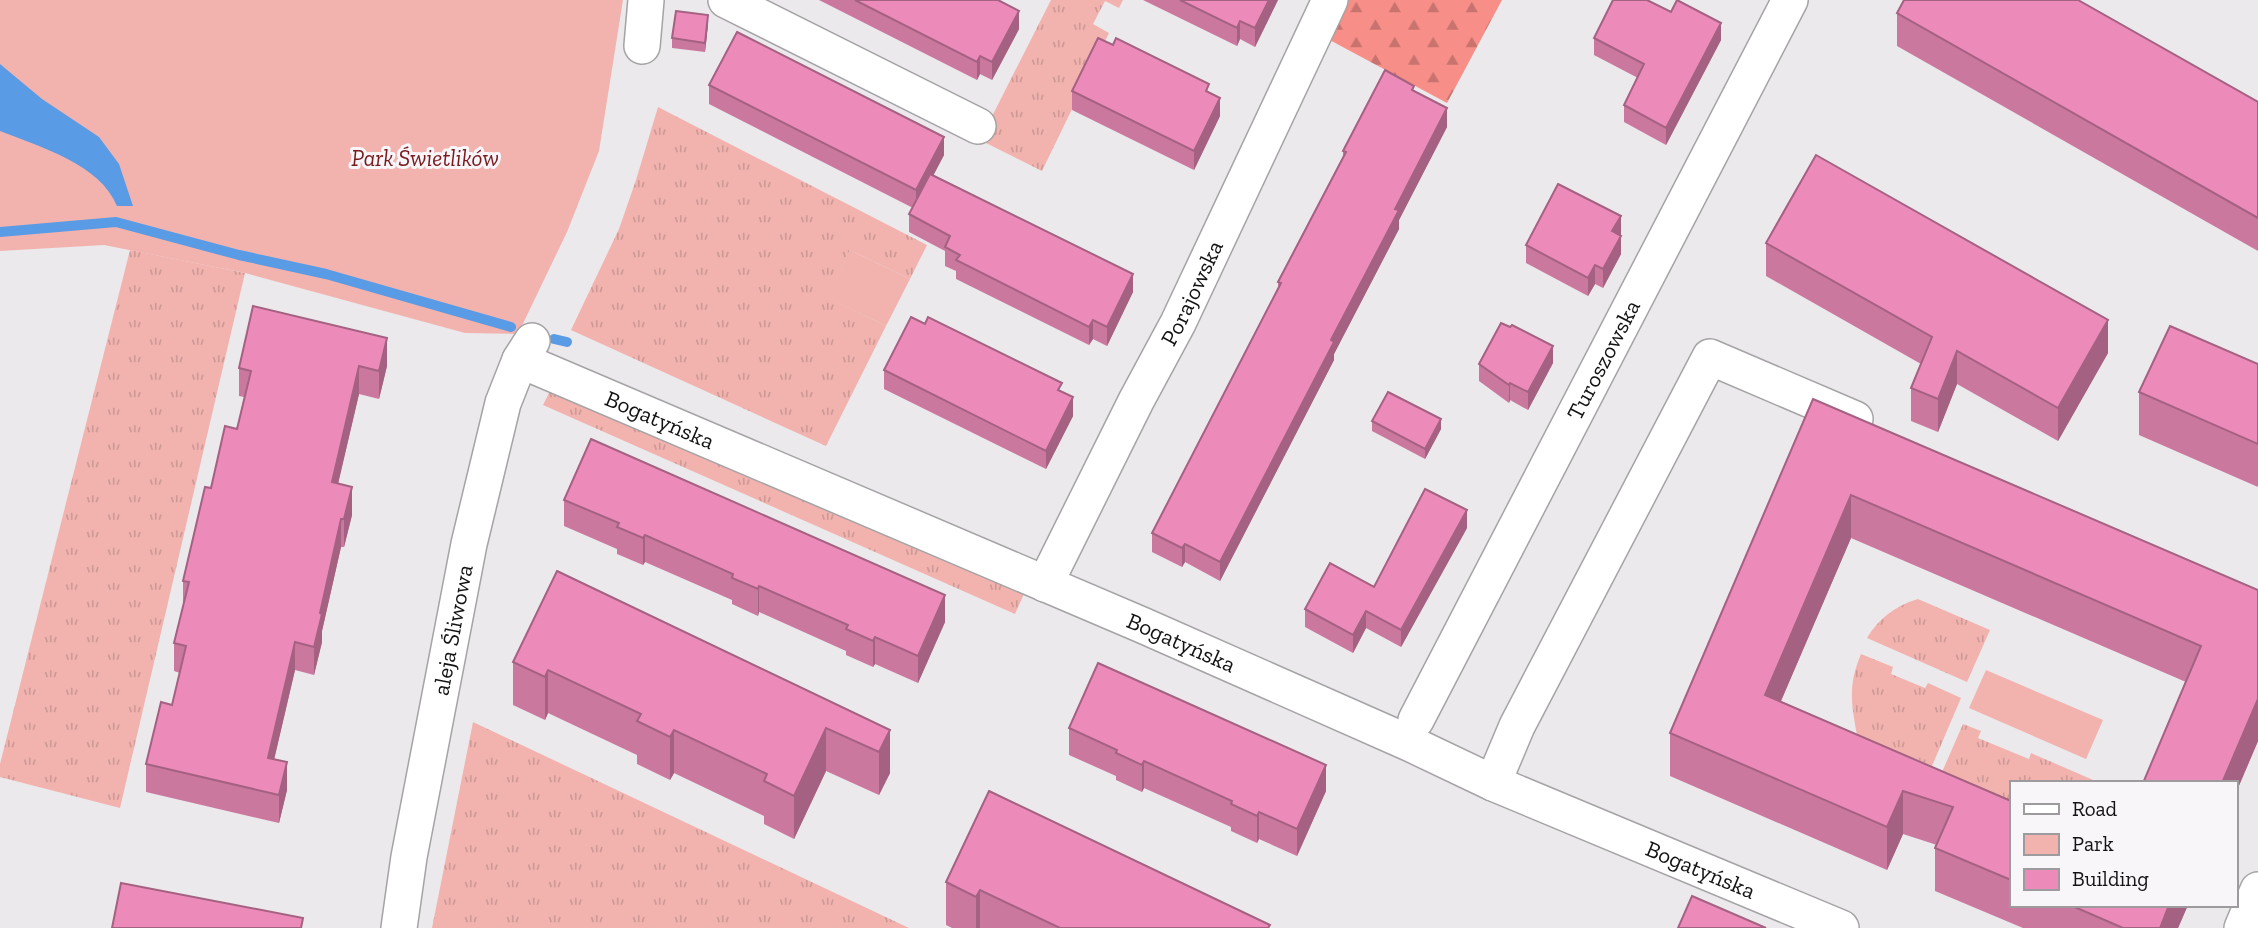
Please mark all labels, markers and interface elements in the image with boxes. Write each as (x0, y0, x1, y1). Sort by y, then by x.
park label: Park Świetlików (351, 144, 499, 172)
street label: Porajowska (1155, 236, 1229, 350)
street label: Turoszowska (1560, 295, 1646, 425)
street label: Bogatyńska (601, 384, 719, 455)
street label: aleja Śliwowa (426, 562, 479, 698)
street label: Bogatyńska (1123, 606, 1240, 679)
legend (2010, 781, 2237, 907)
text: Road (2072, 796, 2118, 821)
text: Park (2072, 831, 2114, 856)
street label: Bogatyńska (1642, 834, 1760, 905)
text: Building (2072, 866, 2149, 891)

